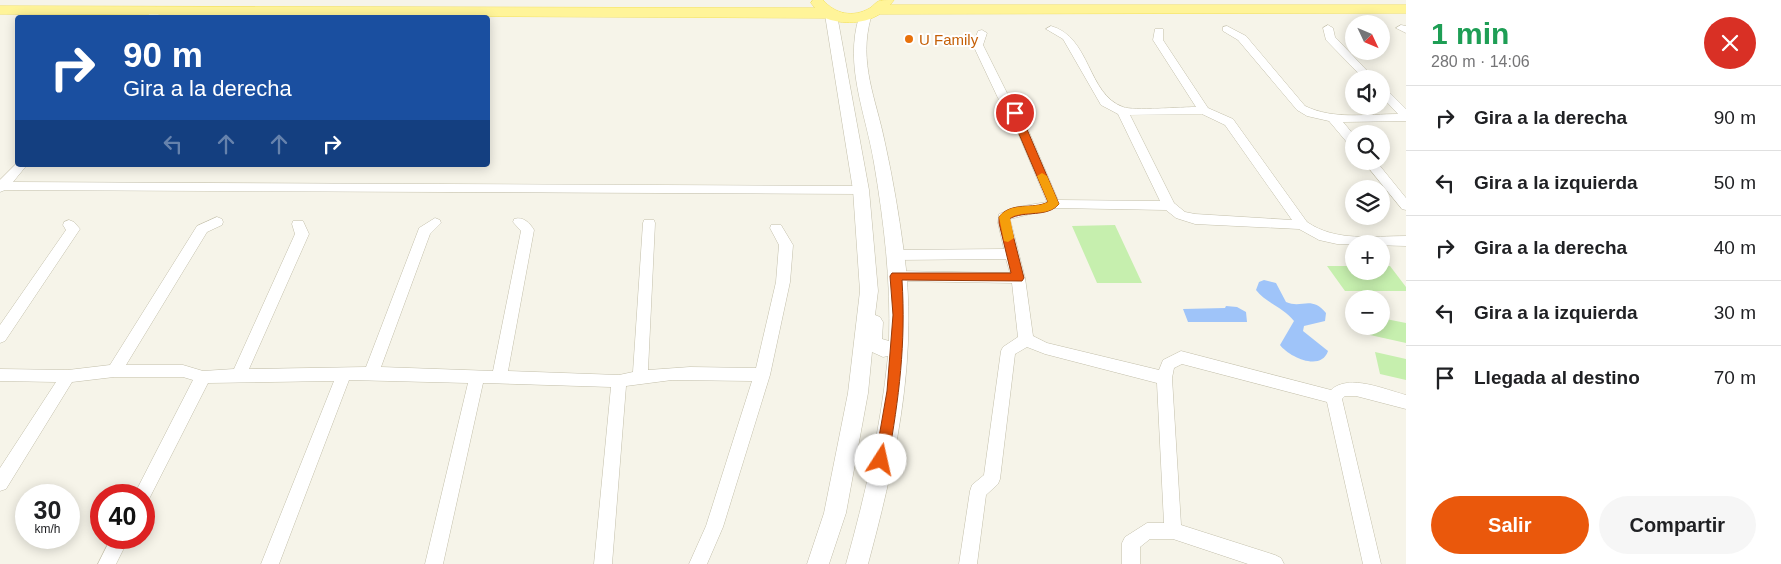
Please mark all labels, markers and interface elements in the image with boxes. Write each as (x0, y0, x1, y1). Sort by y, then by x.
north arrow (1345, 15, 1390, 60)
map controls (1345, 15, 1390, 335)
text: 1 min (1431, 17, 1509, 50)
button: close (1704, 17, 1756, 69)
place label: U Family (919, 31, 979, 48)
marker: U Family (903, 33, 915, 45)
icon: right (40, 35, 105, 100)
text: 90 m (123, 35, 203, 74)
text: 280 m · 14:06 (1431, 53, 1530, 70)
button: sound (1345, 70, 1390, 115)
text: Gira a la derecha (123, 76, 292, 101)
pin (994, 92, 1036, 134)
icon: arrive (1001, 99, 1029, 127)
icon: right (1431, 104, 1459, 132)
text: Gira a la derecha (1474, 107, 1627, 128)
text: 90 m (1714, 107, 1756, 128)
button: search (1345, 125, 1390, 170)
icon: left (159, 130, 187, 158)
icon: ahead (212, 130, 240, 158)
icon: ahead (265, 130, 293, 158)
icon: right (318, 130, 346, 158)
icon: left (1431, 169, 1459, 197)
text: Gira a la izquierda (1474, 172, 1638, 193)
text: 50 m (1714, 172, 1756, 193)
button: layers (1345, 180, 1390, 225)
icon: right (1431, 234, 1459, 262)
button: + (1345, 235, 1390, 280)
text: Gira a la derecha (1474, 237, 1627, 258)
text: 40 m (1714, 237, 1756, 258)
button: − (1345, 290, 1390, 335)
icon: left (1431, 299, 1459, 327)
text: Gira a la izquierda (1474, 302, 1638, 323)
text: 30 m (1714, 302, 1756, 323)
icon: arrive (1431, 364, 1459, 392)
text: Llegada al destino (1474, 367, 1640, 388)
text: 70 m (1714, 367, 1756, 388)
position arrow (854, 433, 906, 485)
speed limit sign: 40 (90, 484, 155, 549)
text: 30 (34, 496, 61, 524)
button: Salir (1431, 496, 1589, 554)
button: Compartir (1599, 496, 1756, 554)
text: km/h (34, 522, 61, 536)

